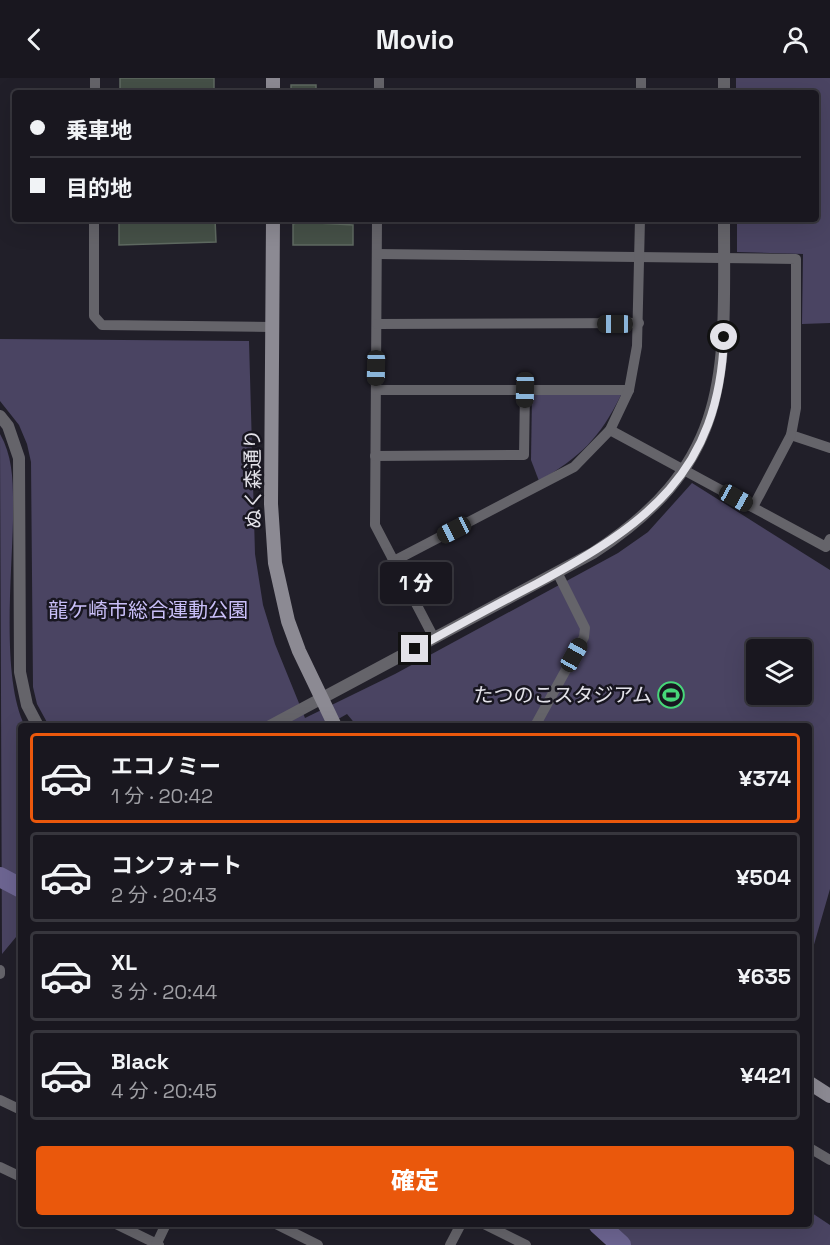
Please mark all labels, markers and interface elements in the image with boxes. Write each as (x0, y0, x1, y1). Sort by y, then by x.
text: Movio (376, 22, 454, 57)
icon: back (18, 23, 51, 56)
icon: person (779, 23, 812, 56)
text: 乗車地 (66, 116, 132, 144)
text: 目的地 (66, 174, 132, 202)
car (597, 315, 633, 333)
route start (710, 323, 737, 350)
car (367, 350, 385, 386)
car (516, 372, 534, 408)
street label: ぬく森通り (239, 429, 267, 529)
car (716, 481, 756, 515)
car (434, 514, 474, 546)
callout: 1 分 (379, 562, 451, 604)
text: 1 分 (399, 570, 433, 596)
park label: 龍ケ崎市総合運動公園 (48, 597, 248, 623)
route end (401, 635, 428, 662)
car (557, 635, 591, 675)
map controls (746, 639, 812, 705)
button: layers (746, 639, 812, 705)
sports icon: たつのこスタジアム (656, 680, 686, 710)
place label: たつのこスタジアム (473, 682, 652, 708)
icon: car (39, 751, 93, 805)
text: エコノミー (111, 752, 221, 780)
text: ¥374 (739, 764, 791, 792)
text: 1 分 · 20:42 (111, 783, 213, 809)
icon: car (39, 850, 93, 904)
text: コンフォート (111, 851, 242, 879)
text: ¥504 (736, 863, 791, 891)
text: 2 分 · 20:43 (111, 882, 217, 908)
text: XL (111, 948, 137, 976)
icon: car (39, 949, 93, 1003)
text: ¥635 (737, 962, 791, 990)
text: 3 分 · 20:44 (111, 979, 217, 1005)
text: Black (111, 1047, 169, 1075)
icon: car (39, 1048, 93, 1102)
text: ¥421 (740, 1061, 791, 1089)
text: 4 分 · 20:45 (111, 1078, 217, 1104)
button: 確定 (36, 1146, 794, 1215)

